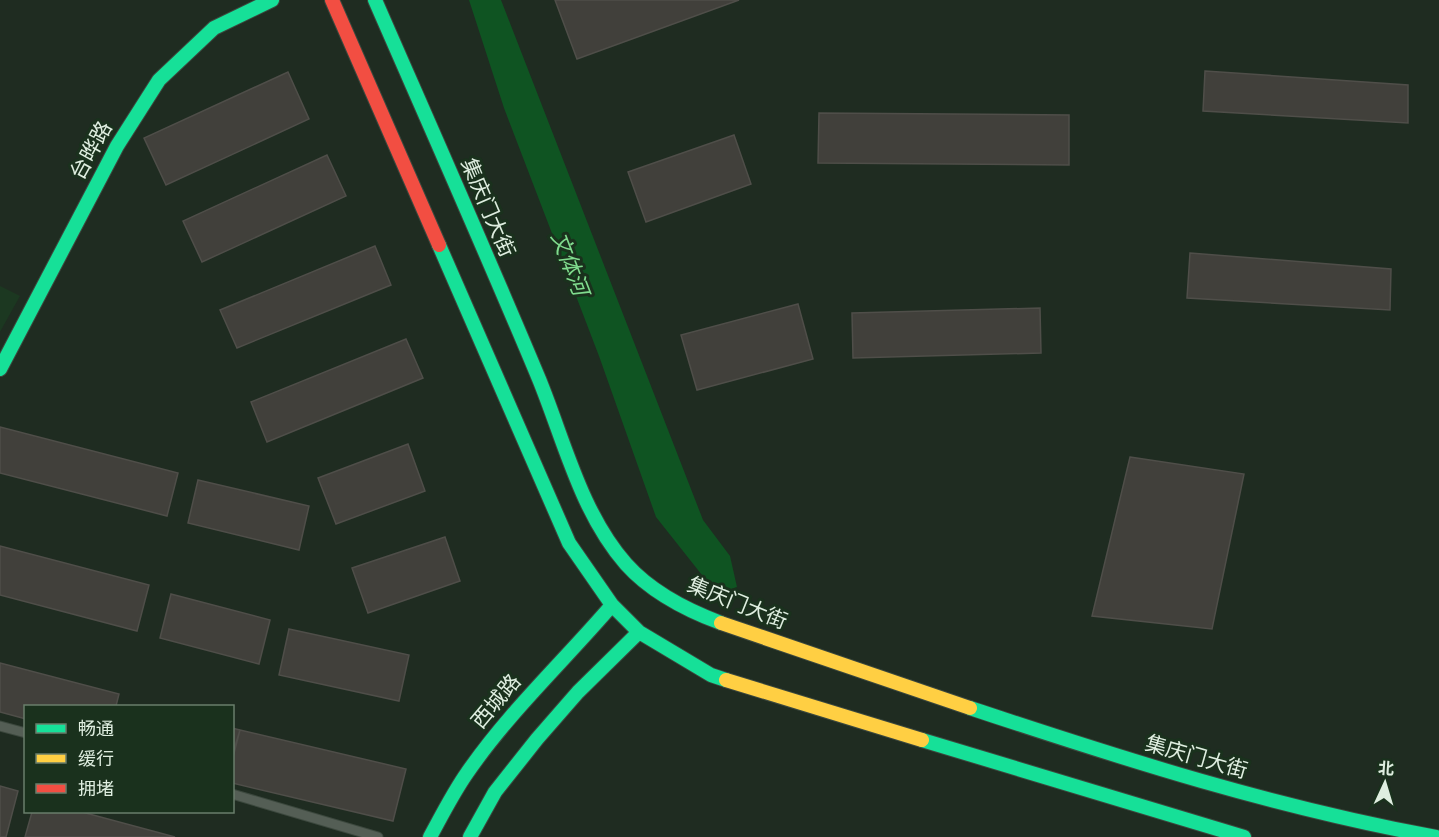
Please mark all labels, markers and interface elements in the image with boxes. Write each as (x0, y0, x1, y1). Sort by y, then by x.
street label: 台晔路 (63, 116, 121, 186)
street label: 集庆门大街 (452, 153, 522, 263)
water label: 文体河 (542, 227, 598, 304)
street label: 集庆门大街 (682, 569, 792, 639)
street label: 西城路 (464, 668, 530, 736)
legend (24, 705, 234, 813)
text: 畅通 (78, 716, 114, 743)
street label: 集庆门大街 (1141, 728, 1251, 788)
text: 缓行 (78, 746, 114, 773)
north arrow (1355, 753, 1415, 813)
text: 北 (1377, 757, 1395, 782)
text: 拥堵 (78, 776, 114, 803)

